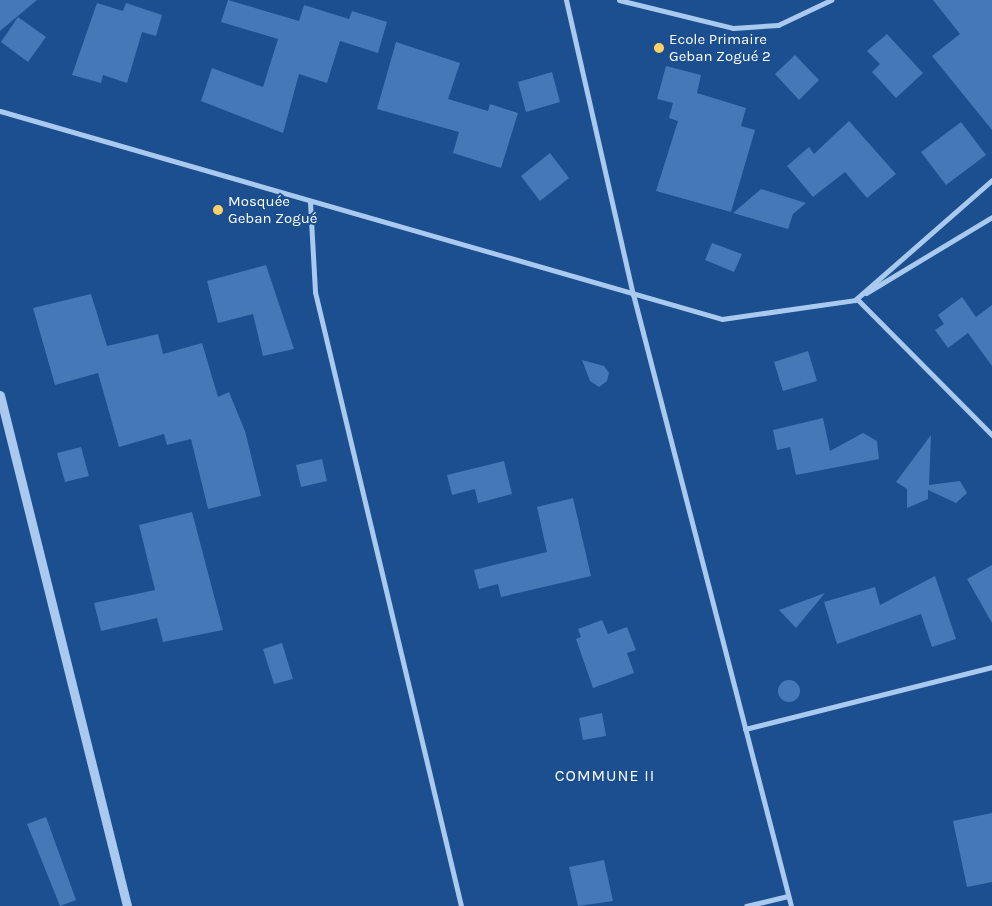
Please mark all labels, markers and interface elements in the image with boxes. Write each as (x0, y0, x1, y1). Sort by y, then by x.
place label: Ecole Primaire Geban Zogué 2 (669, 30, 771, 65)
marker: Ecole Primaire Geban Zogué 2 (653, 42, 665, 54)
place label: Mosquée Geban Zogué (228, 192, 317, 227)
marker: Mosquée Geban Zogué (212, 204, 224, 216)
district label: COMMUNE II (554, 766, 656, 786)

